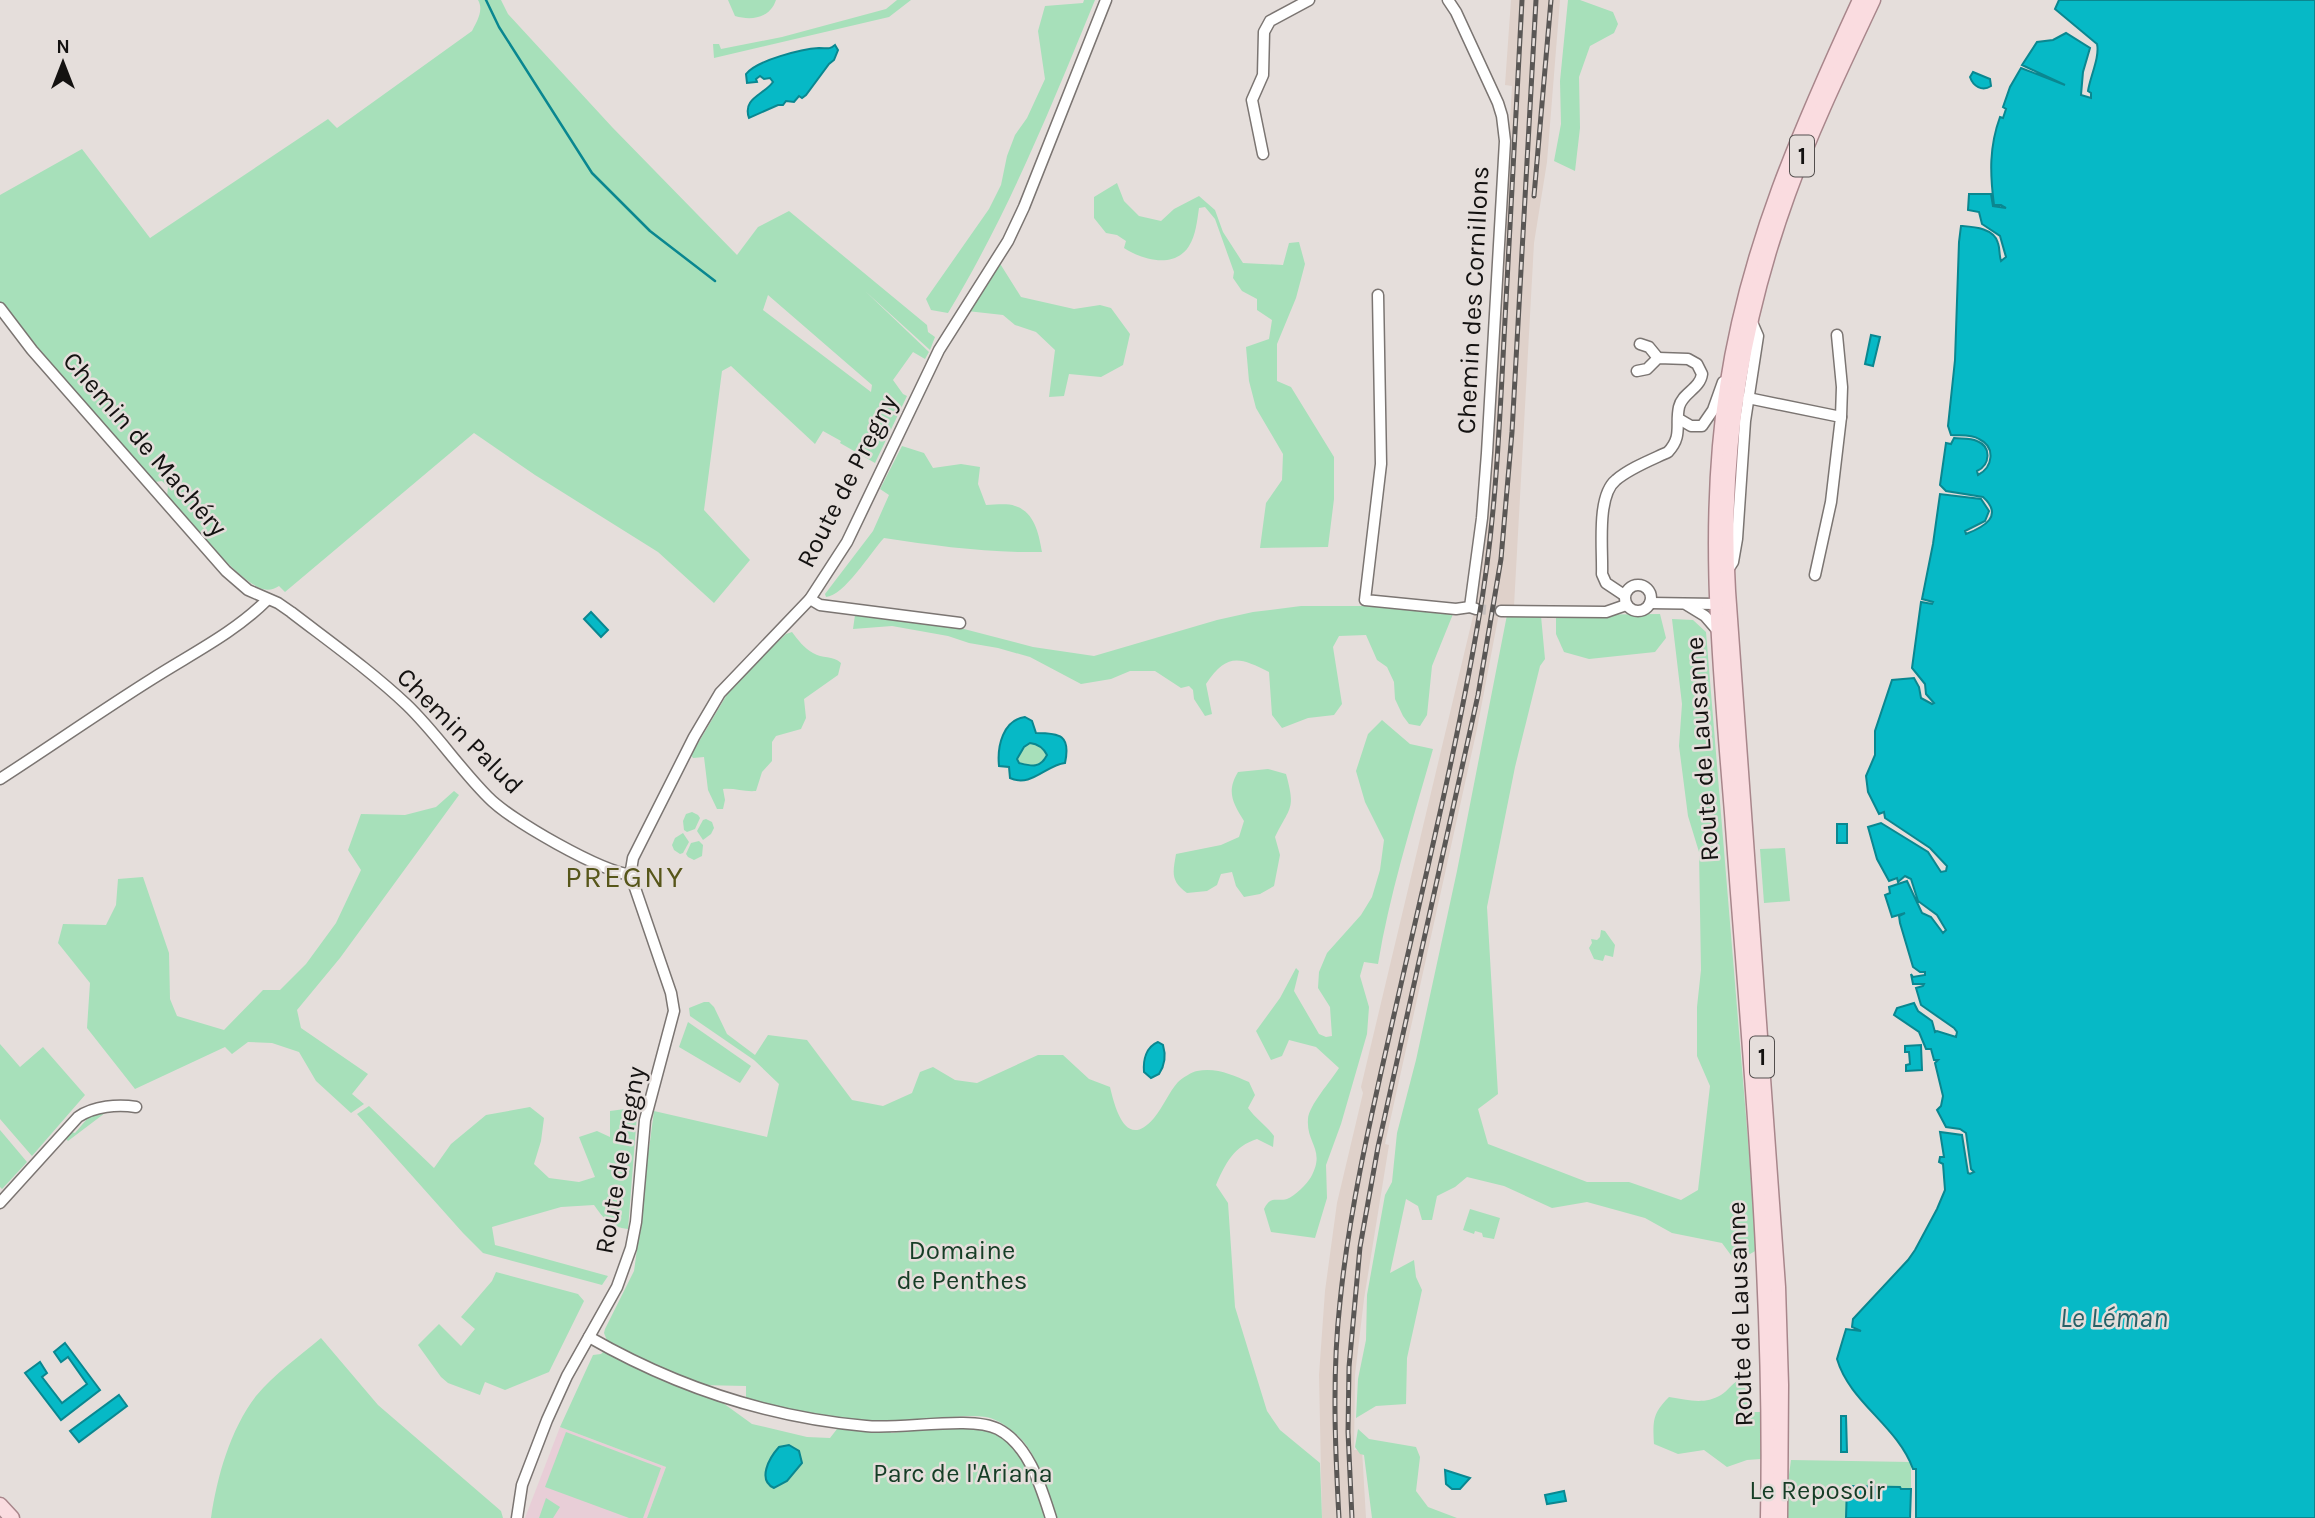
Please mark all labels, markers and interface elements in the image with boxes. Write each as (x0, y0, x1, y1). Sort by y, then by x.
north arrow (28, 28, 98, 98)
text: N (56, 36, 70, 58)
road number: 1 (1790, 136, 1814, 176)
street label: Chemin des Cornillons (1450, 165, 1496, 435)
street label: Chemin de Machéry (56, 345, 234, 543)
street label: Route de Pregny (790, 389, 904, 573)
street label: Route de Lausanne (1679, 636, 1725, 862)
street label: Chemin Palud (390, 661, 530, 801)
district label: PREGNY (565, 859, 685, 895)
road number: 1 (1750, 1036, 1774, 1078)
street label: Route de Pregny (588, 1064, 652, 1256)
street label: Route de Lausanne (1721, 1201, 1759, 1427)
park label: Domaine de Penthes (897, 1235, 1027, 1296)
water label: Le Léman (2060, 1301, 2168, 1334)
park label: Parc de l'Ariana (873, 1458, 1053, 1489)
park label: Le Reposoir (1749, 1475, 1885, 1506)

